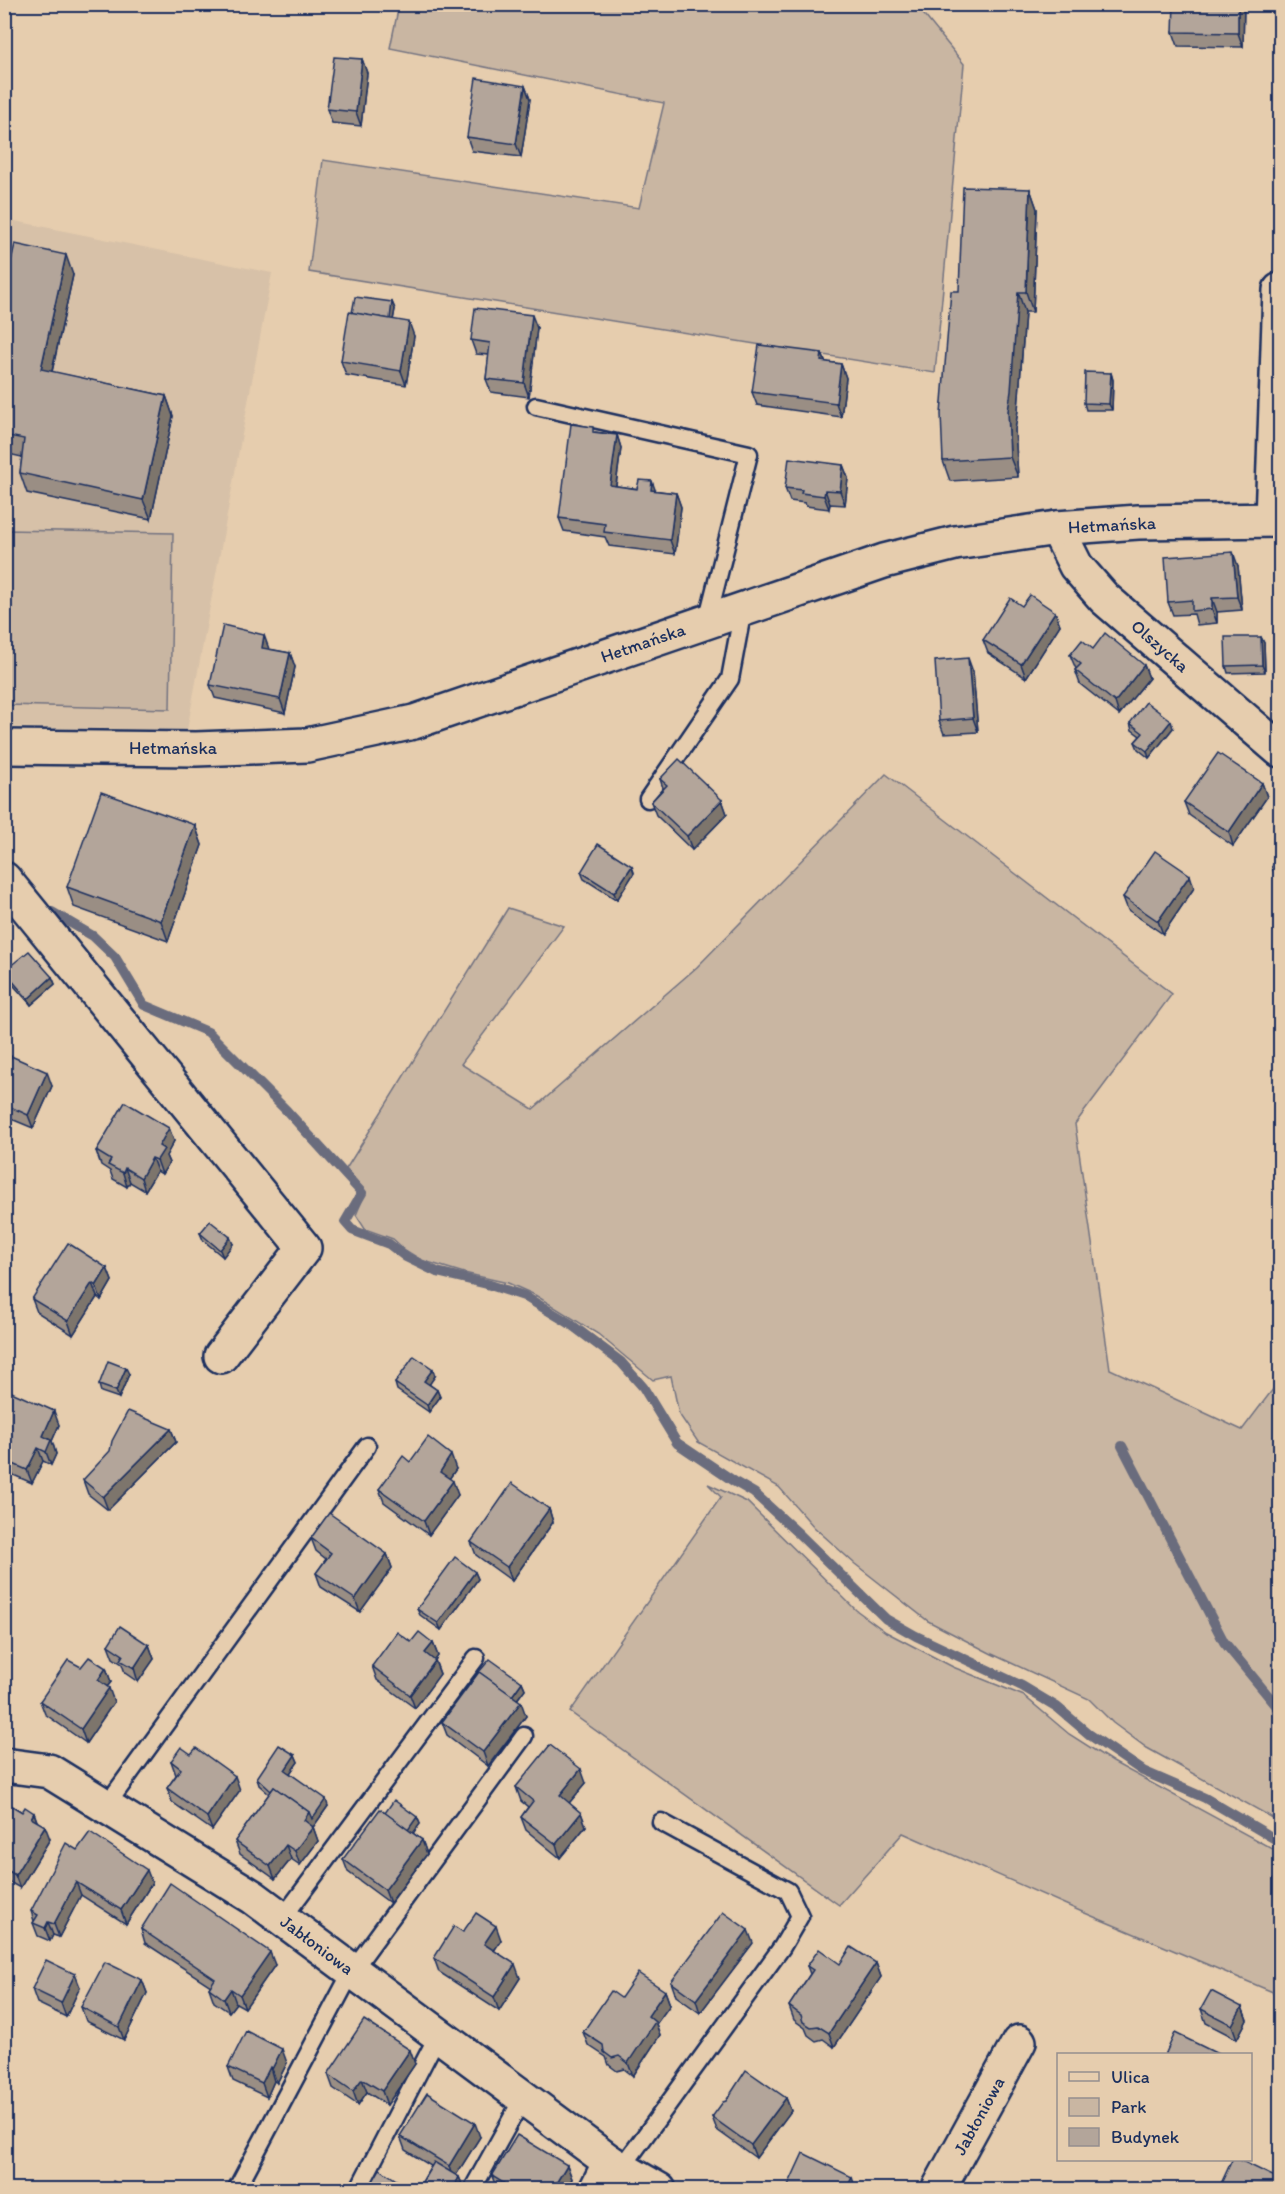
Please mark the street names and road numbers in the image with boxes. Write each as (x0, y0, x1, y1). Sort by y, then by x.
street label: Hetmańska (1067, 512, 1157, 538)
street label: Olszycka (1126, 615, 1194, 678)
street label: Hetmańska (598, 618, 689, 668)
street label: Hetmańska (129, 737, 218, 759)
street label: Jabłoniowa (276, 1910, 358, 1980)
street label: Jabłoniowa (949, 2073, 1010, 2159)

